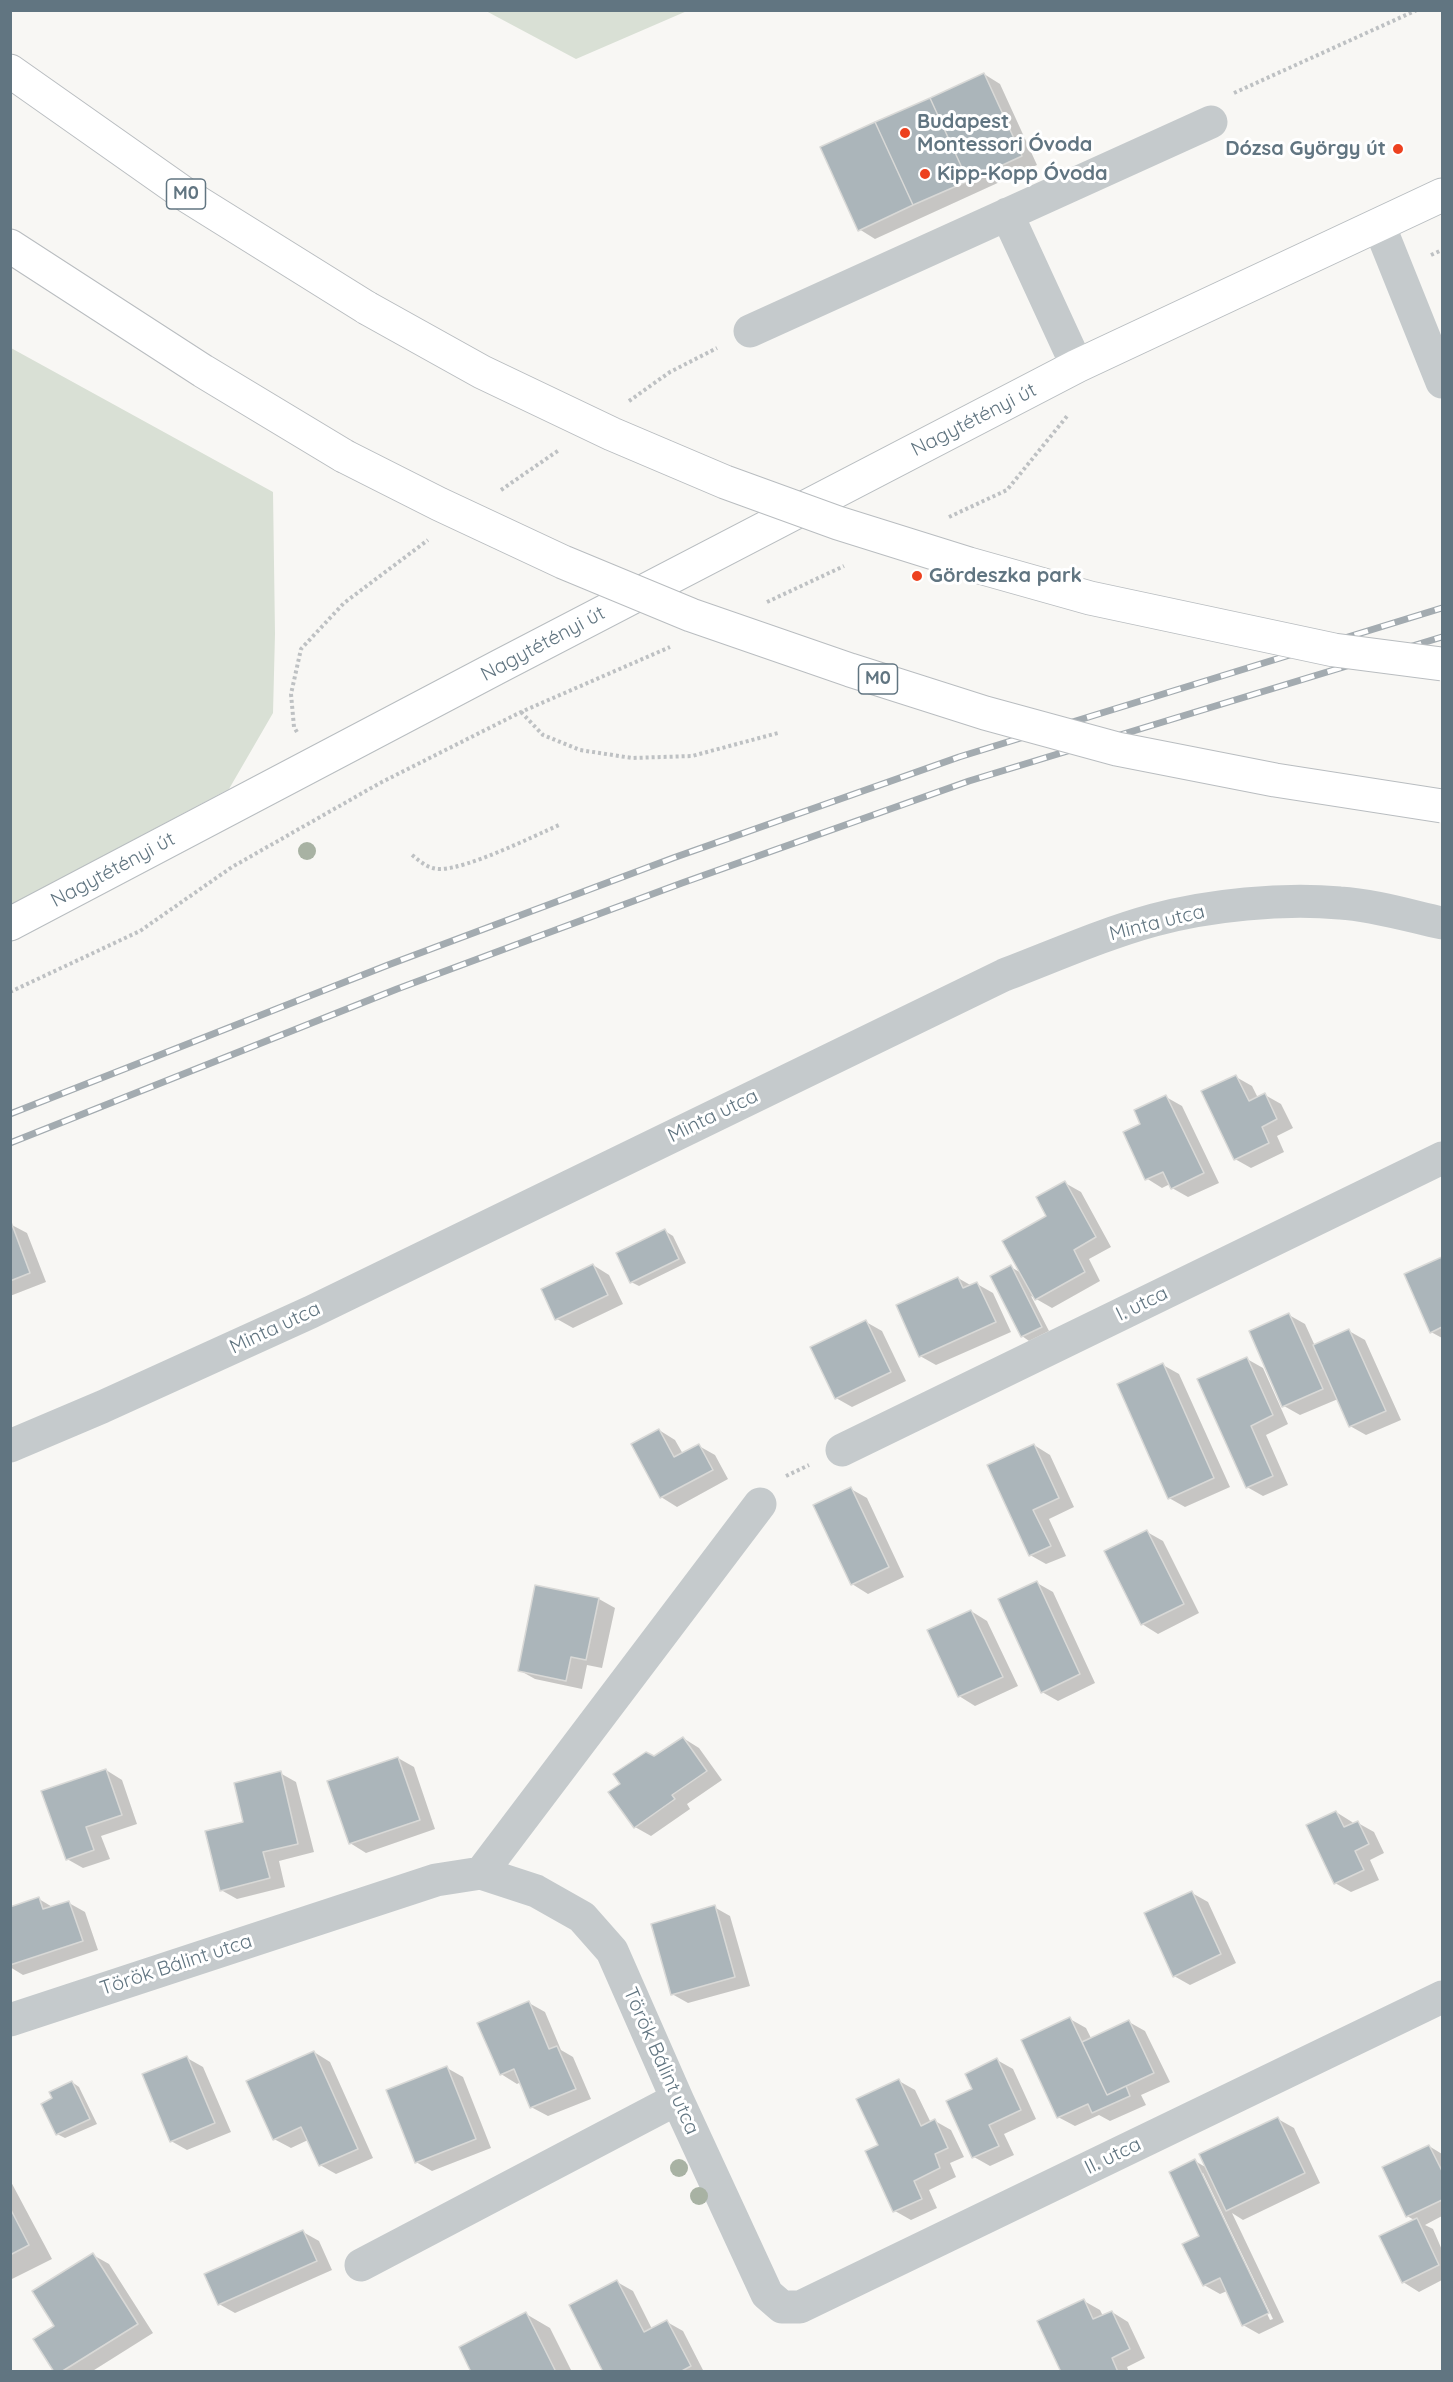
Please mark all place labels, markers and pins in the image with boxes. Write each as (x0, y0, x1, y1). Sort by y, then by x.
place label: Budapest Montessori Óvoda (917, 110, 1092, 157)
marker: Budapest Montessori Óvoda (898, 126, 912, 140)
place label: Dózsa György út (1225, 137, 1386, 161)
marker: Dózsa György út (1391, 142, 1405, 156)
place label: Kipp-Kopp Óvoda (937, 162, 1108, 186)
marker: Kipp-Kopp Óvoda (918, 167, 932, 181)
place label: Gördeszka park (929, 564, 1082, 588)
marker: Gördeszka park (910, 569, 924, 583)

